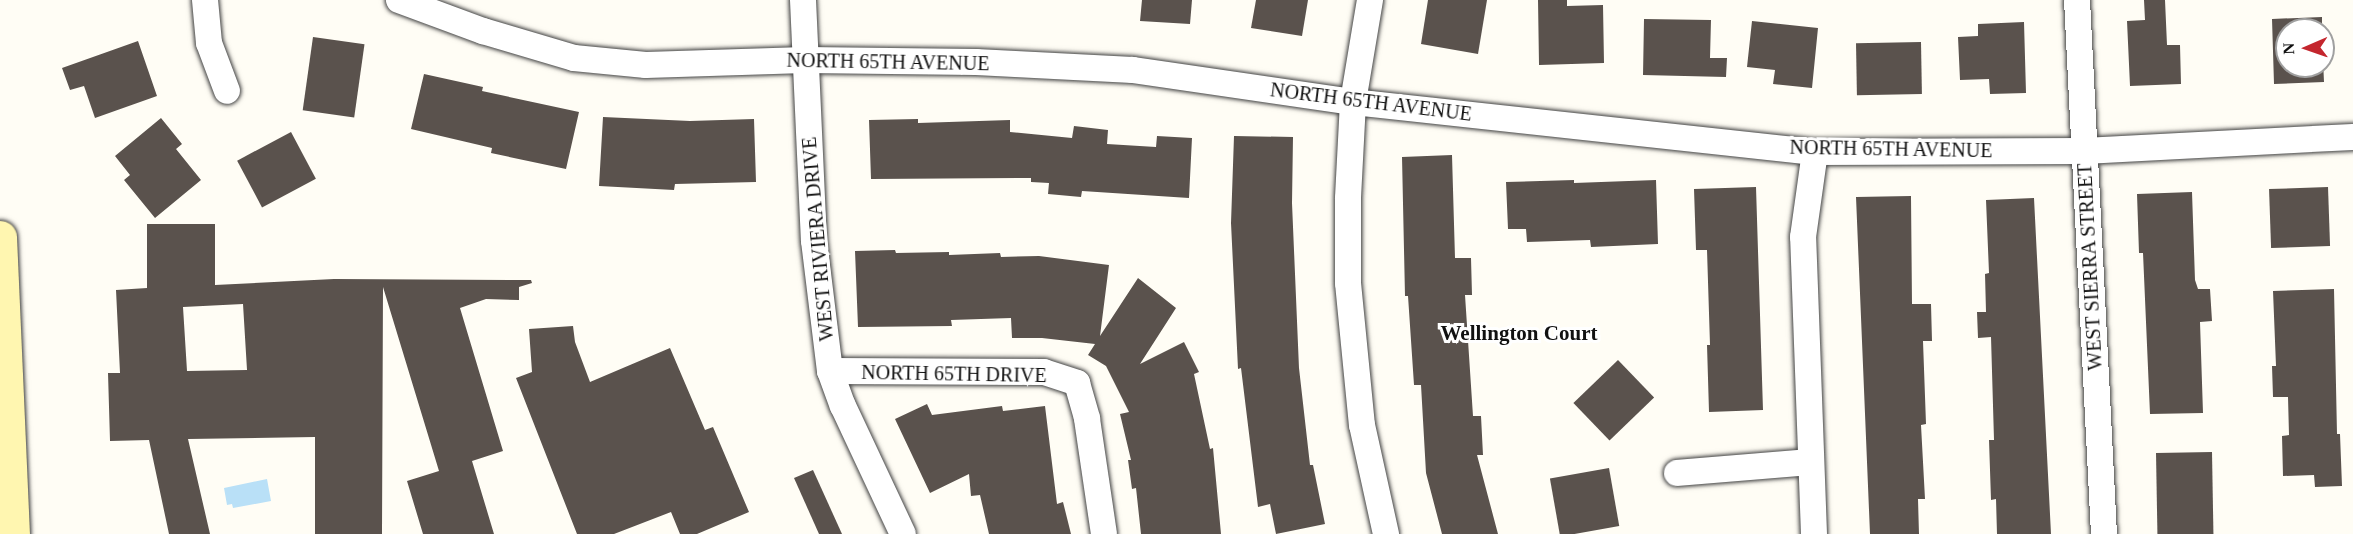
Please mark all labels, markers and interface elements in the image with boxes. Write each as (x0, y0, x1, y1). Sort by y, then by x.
north arrow (2275, 18, 2335, 78)
text: N (2280, 43, 2297, 55)
street label: NORTH 65TH AVENUE (786, 48, 990, 76)
street label: NORTH 65TH AVENUE (1268, 78, 1474, 126)
street label: WEST RIVIERA DRIVE (797, 135, 839, 343)
street label: NORTH 65TH AVENUE (1789, 135, 1993, 163)
street label: WEST SIERRA STREET (2073, 162, 2107, 372)
district label: Wellington Court (1441, 320, 1597, 346)
street label: NORTH 65TH DRIVE (861, 360, 1047, 388)

